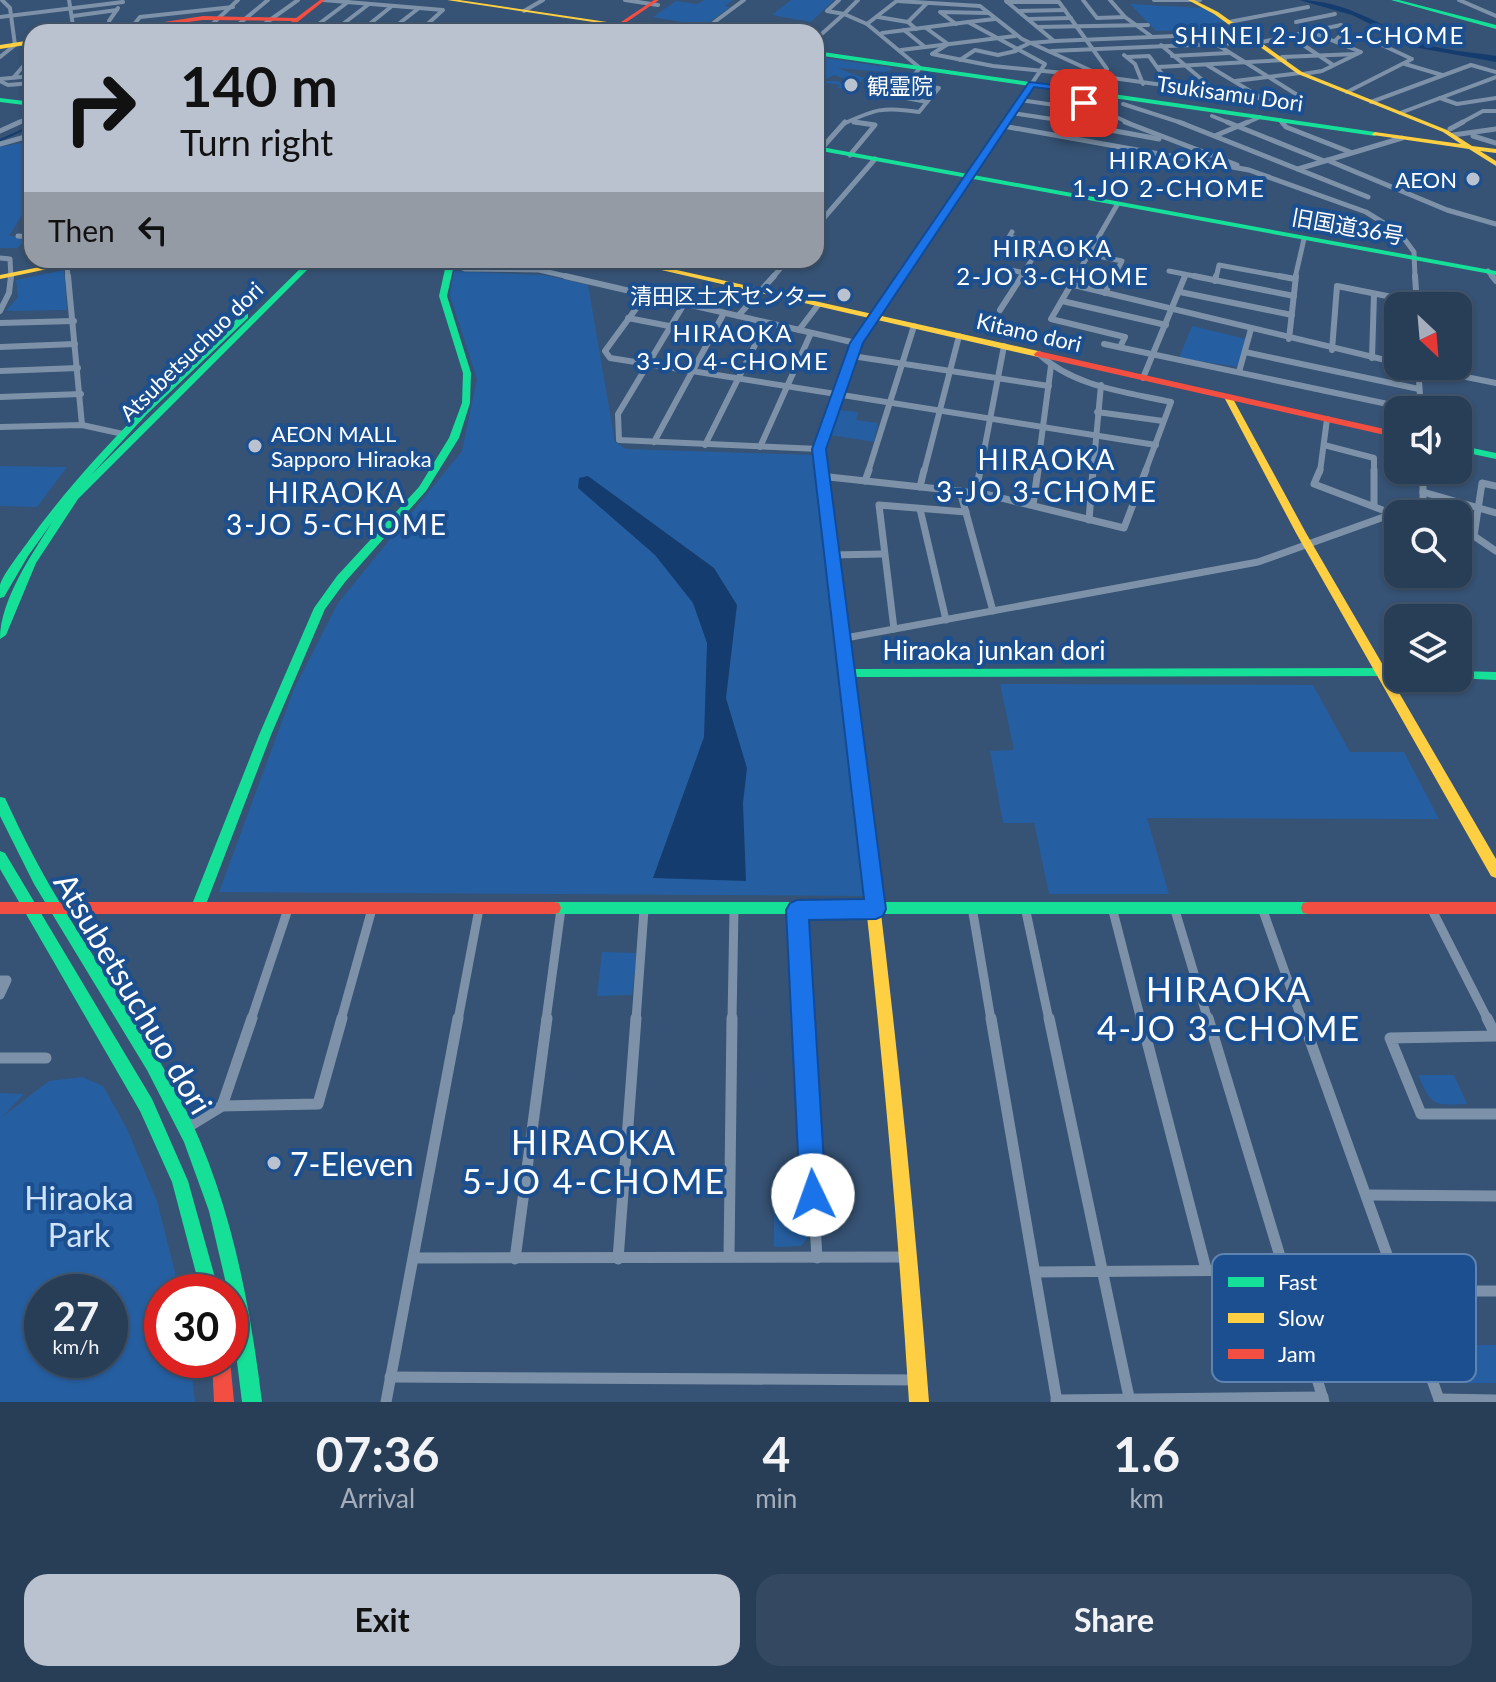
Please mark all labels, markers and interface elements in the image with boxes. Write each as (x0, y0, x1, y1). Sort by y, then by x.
district label: SHINEI 2-JO 1-CHOME (1175, 20, 1465, 49)
text: 140 m (180, 52, 338, 119)
icon: right (48, 56, 152, 160)
pin (1050, 69, 1118, 137)
street label: Tsukisamu Dori (1155, 69, 1305, 117)
place label: 観霊院 (867, 72, 933, 99)
marker: 観霊院 (842, 76, 860, 94)
icon: arrive (1062, 81, 1106, 125)
text: Turn right (180, 120, 333, 164)
district label: HIRAOKA 1-JO 2-CHOME (1072, 145, 1266, 202)
place label: AEON (1395, 166, 1457, 193)
marker: AEON (1464, 170, 1482, 188)
street label: 旧国道36号 (1290, 203, 1406, 249)
icon: left (131, 208, 175, 252)
text: Then (48, 212, 115, 248)
district label: HIRAOKA 2-JO 3-CHOME (956, 233, 1150, 290)
street label: Atsubetsuchuo dori (114, 276, 268, 426)
place label: 清田区土木センター (630, 282, 828, 309)
marker: 清田区土木センター (835, 286, 853, 304)
north arrow (1384, 292, 1472, 380)
map controls (1384, 292, 1472, 692)
street label: Kitano dori (974, 307, 1084, 357)
district label: HIRAOKA 3-JO 4-CHOME (636, 318, 830, 375)
button: sound (1384, 396, 1472, 484)
place label: AEON MALL Sapporo Hiraoka (271, 420, 432, 472)
marker: AEON MALL Sapporo Hiraoka (246, 437, 264, 455)
district label: HIRAOKA 3-JO 3-CHOME (936, 442, 1158, 508)
district label: HIRAOKA 3-JO 5-CHOME (226, 475, 448, 541)
button: search (1384, 500, 1472, 588)
button: layers (1384, 604, 1472, 692)
street label: Hiraoka junkan dori (882, 634, 1106, 666)
street label: Atsubetsuchuo dori (47, 865, 221, 1121)
district label: HIRAOKA 4-JO 3-CHOME (1097, 968, 1361, 1048)
district label: HIRAOKA 5-JO 4-CHOME (462, 1121, 726, 1201)
place label: 7-Eleven (290, 1144, 414, 1183)
position arrow (771, 1153, 855, 1237)
marker: 7-Eleven (265, 1154, 283, 1172)
park label: Hiraoka Park (24, 1178, 134, 1254)
legend (1212, 1254, 1476, 1382)
text: Fast (1278, 1268, 1317, 1295)
speed limit sign: 30 (144, 1274, 248, 1378)
text: 27 (53, 1292, 99, 1340)
text: Slow (1278, 1304, 1325, 1331)
text: km/h (53, 1334, 99, 1358)
text: Jam (1278, 1340, 1316, 1367)
text: 07:36 (316, 1425, 439, 1482)
text: 4 (762, 1425, 790, 1482)
text: 1.6 (1113, 1425, 1180, 1482)
text: Arrival (340, 1482, 415, 1514)
text: min (755, 1482, 797, 1514)
text: km (1129, 1482, 1164, 1514)
button: Exit (24, 1574, 740, 1666)
button: Share (756, 1574, 1472, 1666)

